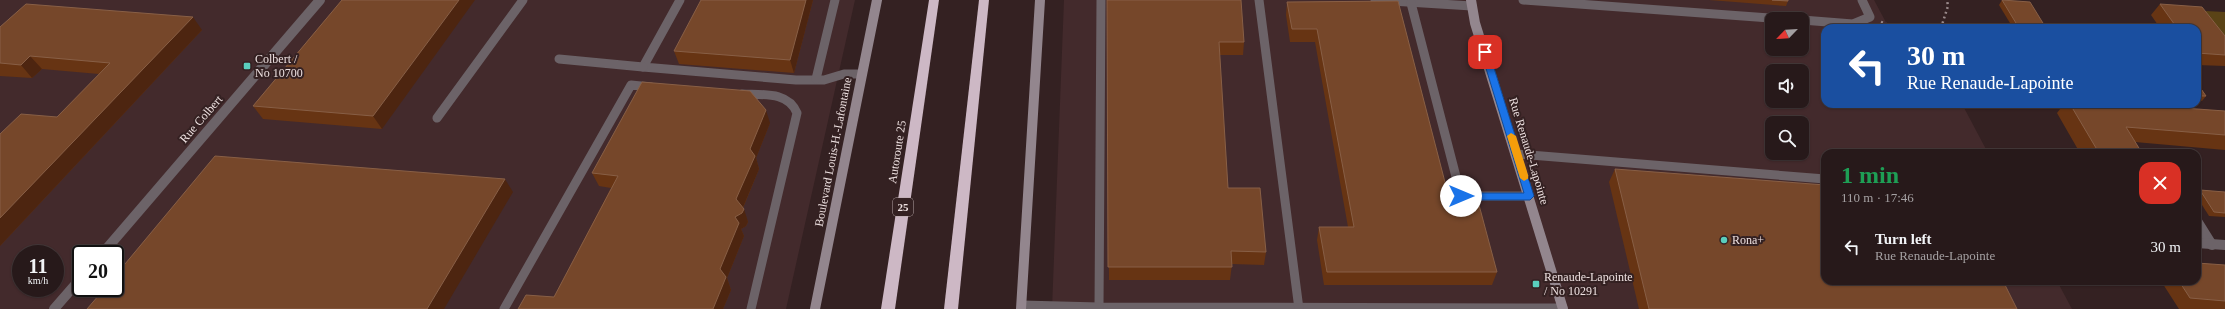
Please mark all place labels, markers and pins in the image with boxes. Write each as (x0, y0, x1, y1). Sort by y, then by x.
pin (1468, 35, 1502, 69)
place label: Colbert / No 10700 (255, 52, 303, 80)
marker: Colbert / No 10700 (242, 61, 252, 71)
place label: Rona+ (1732, 233, 1764, 247)
marker: Rona+ (1719, 235, 1729, 245)
place label: Renaude-Lapointe / No 10291 (1544, 270, 1633, 298)
marker: Renaude-Lapointe / No 10291 (1531, 279, 1541, 289)

